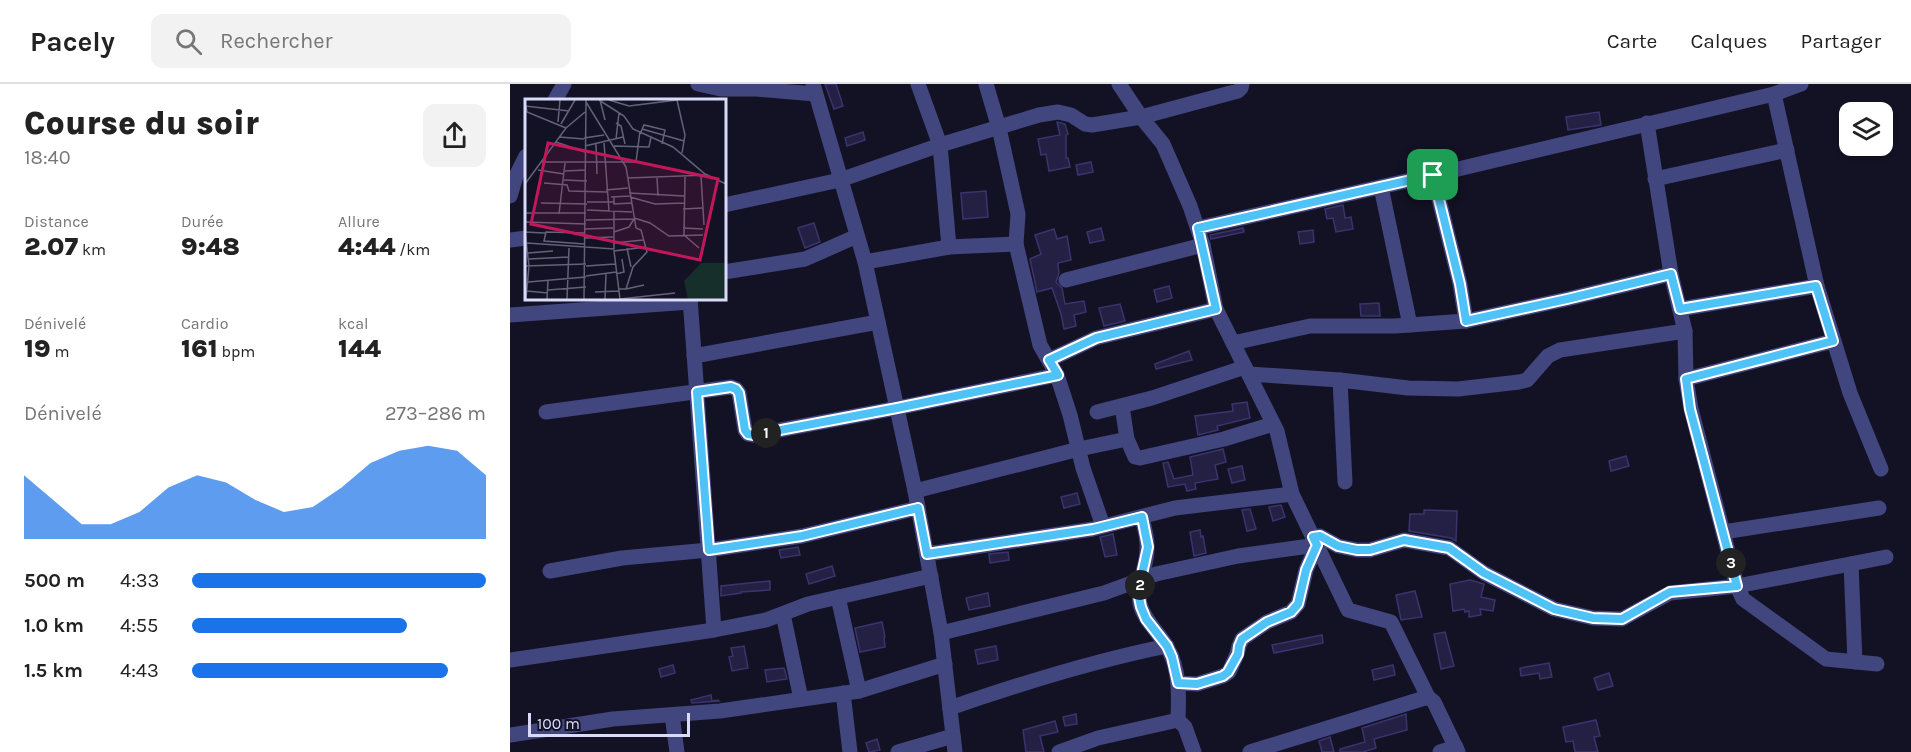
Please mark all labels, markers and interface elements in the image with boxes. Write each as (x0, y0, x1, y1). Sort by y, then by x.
search box (151, 14, 571, 68)
text: Pacely (30, 25, 115, 58)
icon: search (172, 25, 205, 58)
text: Rechercher (220, 28, 332, 54)
text: Carte (1607, 29, 1657, 53)
text: Calques (1690, 29, 1768, 53)
text: Partager (1801, 29, 1881, 53)
inset map (525, 99, 726, 300)
map controls (1839, 102, 1893, 156)
button: layers (1839, 102, 1893, 156)
text: Course du soir (24, 104, 259, 142)
button: share (423, 104, 486, 167)
text: 18:40 (24, 146, 71, 169)
pin (1407, 149, 1458, 200)
icon: arrive (1416, 158, 1449, 191)
text: Distance (24, 212, 89, 231)
text: Durée (181, 212, 223, 231)
text: Allure (338, 212, 380, 231)
text: 2.07 (24, 231, 78, 262)
text: 9:48 (181, 231, 240, 262)
text: 4:44 (338, 231, 396, 262)
text: km (78, 240, 106, 259)
text: /km (396, 240, 430, 259)
text: Dénivelé (24, 314, 86, 333)
text: Cardio (181, 314, 228, 333)
text: kcal (338, 314, 369, 333)
text: 19 (24, 333, 51, 364)
text: 161 (181, 333, 218, 364)
text: 144 (338, 333, 381, 364)
text: m (51, 342, 69, 361)
text: bpm (218, 342, 255, 361)
text: Dénivelé (24, 402, 102, 425)
text: 273–286 m (385, 402, 486, 425)
pin: 1 (751, 418, 781, 448)
text: 1 (763, 423, 769, 442)
pin: 3 (1716, 548, 1746, 578)
text: 3 (1726, 553, 1736, 572)
text: 500 m (24, 569, 85, 592)
text: 4:33 (120, 569, 159, 592)
pin: 2 (1125, 570, 1155, 600)
text: 2 (1135, 575, 1145, 594)
text: 1.0 km (24, 614, 84, 637)
text: 4:55 (120, 614, 158, 637)
text: 1.5 km (24, 659, 83, 682)
text: 4:43 (120, 659, 159, 682)
scale bar (528, 710, 690, 738)
text: 100 m (537, 714, 580, 733)

